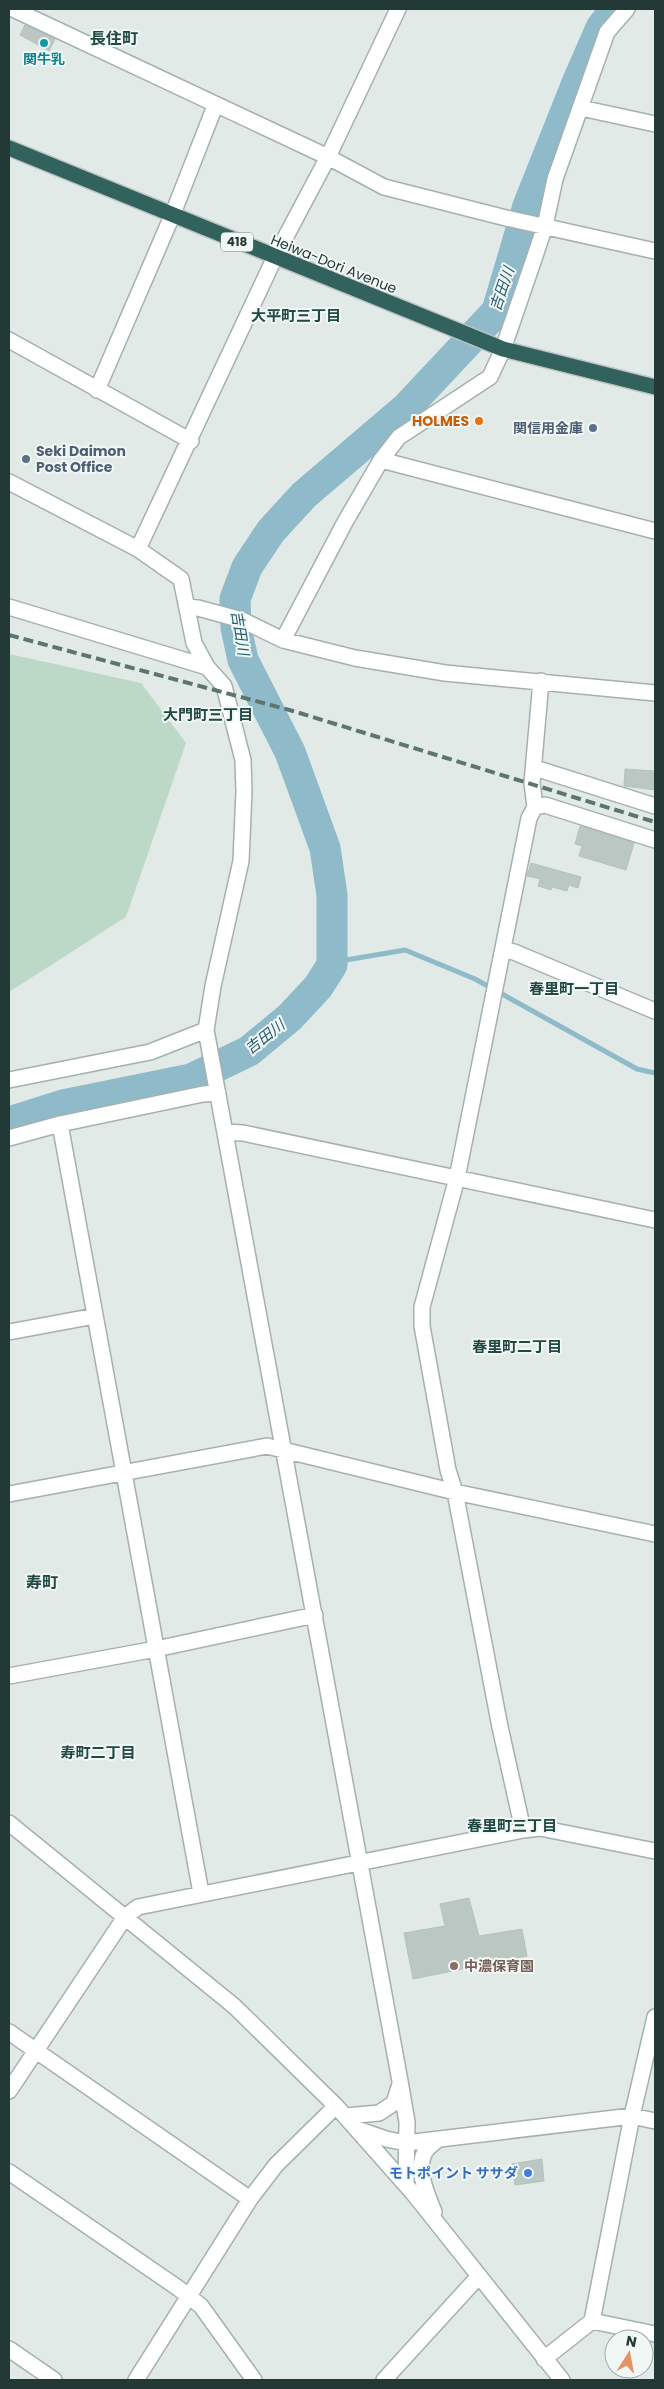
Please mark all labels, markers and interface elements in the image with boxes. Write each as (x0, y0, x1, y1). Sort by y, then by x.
district label: 長住町 (90, 27, 138, 50)
marker: 関牛乳 (38, 37, 50, 49)
place label: 関牛乳 (23, 49, 65, 69)
street label: Heiwa-Dori Avenue (268, 230, 400, 299)
road number: 418 (221, 232, 253, 252)
water label: 吉田川 (484, 262, 519, 314)
district label: 大平町三丁目 (251, 305, 341, 326)
place label: HOLMES (412, 411, 469, 431)
marker: HOLMES (473, 415, 485, 427)
place label: 関信用金庫 (513, 418, 583, 438)
marker: 関信用金庫 (587, 422, 599, 434)
place label: Seki Daimon Post Office (36, 441, 126, 477)
marker: Seki Daimon Post Office (20, 453, 32, 465)
water label: 吉田川 (227, 609, 255, 659)
district label: 大門町三丁目 (163, 704, 253, 725)
district label: 春里町一丁目 (529, 978, 619, 999)
water label: 吉田川 (240, 1013, 290, 1059)
district label: 春里町二丁目 (472, 1336, 562, 1357)
district label: 寿町 (26, 1571, 58, 1594)
district label: 寿町二丁目 (60, 1742, 136, 1763)
district label: 春里町三丁目 (467, 1815, 557, 1836)
place label: 中濃保育園 (464, 1956, 534, 1976)
marker: 中濃保育園 (448, 1960, 460, 1972)
place label: モトポイント ササダ (389, 2163, 518, 2183)
marker: モトポイント ササダ (522, 2167, 534, 2179)
north arrow (604, 2329, 654, 2379)
text: N (624, 2330, 639, 2352)

